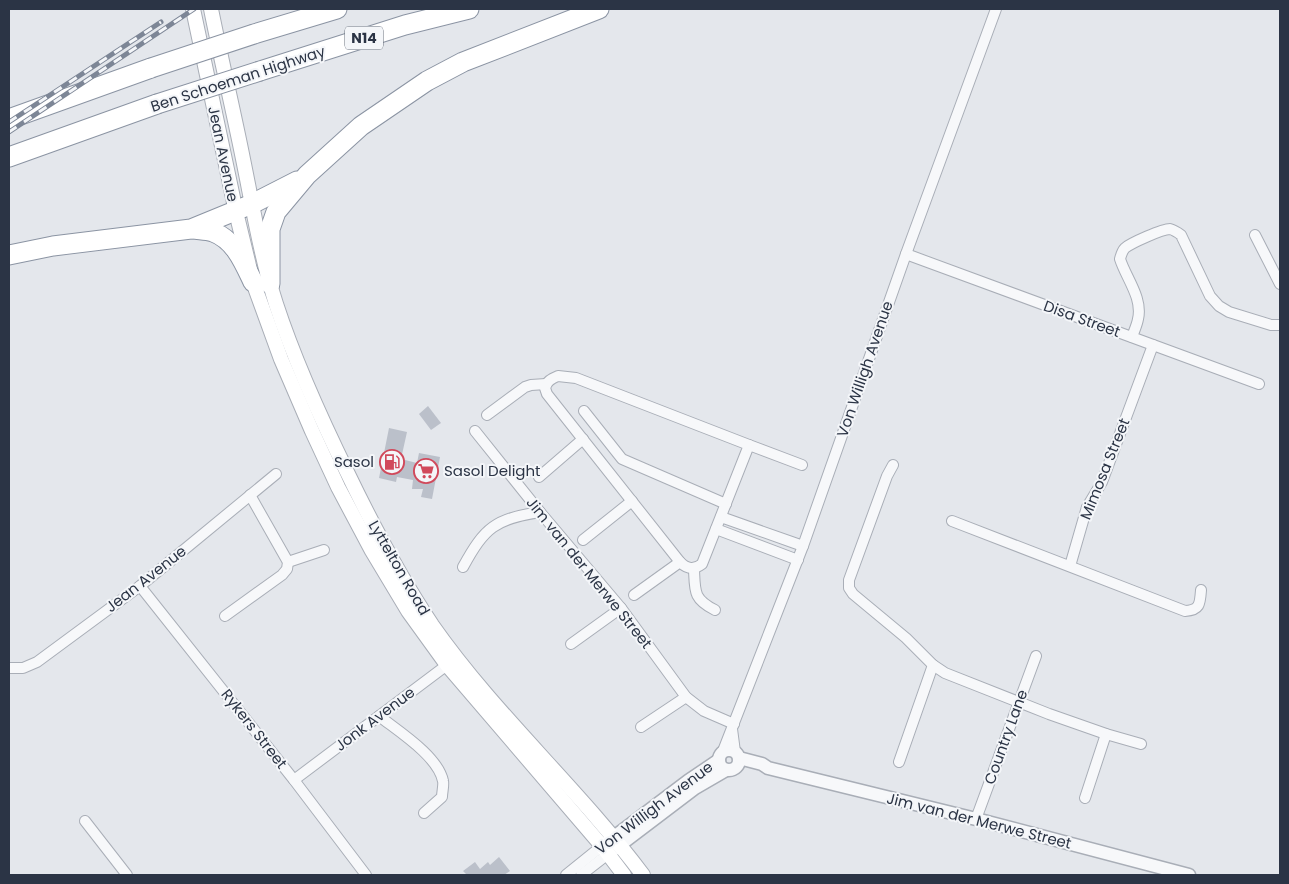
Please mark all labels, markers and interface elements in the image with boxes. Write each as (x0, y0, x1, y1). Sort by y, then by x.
road number: N14 (345, 26, 383, 49)
street label: Ben Schoeman Highway (148, 40, 328, 117)
street label: Jean Avenue (203, 104, 244, 204)
street label: Disa Street (1041, 295, 1123, 342)
street label: Von Willigh Avenue (831, 298, 898, 440)
street label: Mimosa Street (1075, 415, 1134, 523)
fuel station icon: Sasol (379, 449, 405, 475)
place label: Sasol (334, 451, 374, 472)
supermarket icon: Sasol Delight (413, 458, 439, 484)
place label: Sasol Delight (444, 460, 541, 481)
street label: Jim van der Merwe Street (522, 492, 657, 653)
street label: Lyttelton Road (364, 516, 435, 619)
street label: Jean Avenue (101, 540, 191, 617)
street label: Jonk Avenue (330, 682, 419, 756)
street label: Rykers Street (217, 684, 292, 773)
street label: Country Lane (979, 687, 1032, 787)
street label: Von Willigh Avenue (590, 756, 717, 859)
street label: Jim van der Merwe Street (885, 787, 1074, 854)

